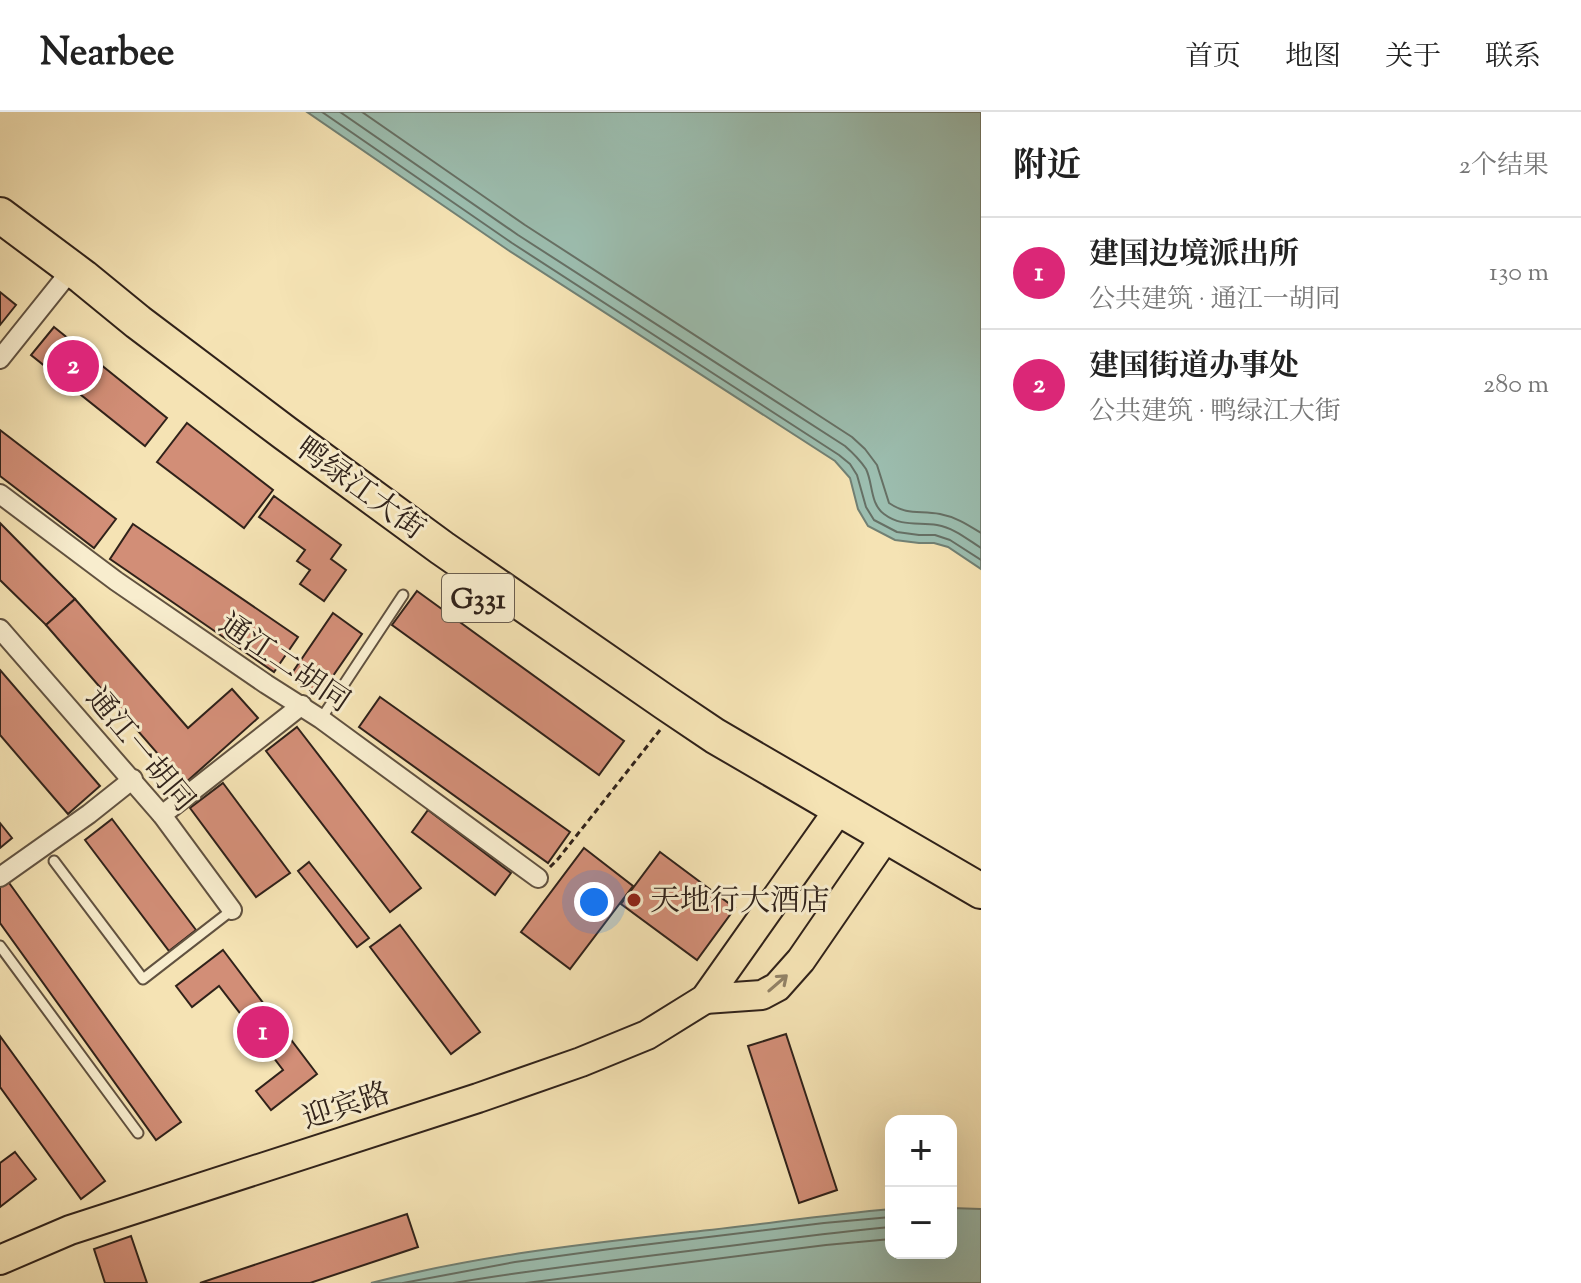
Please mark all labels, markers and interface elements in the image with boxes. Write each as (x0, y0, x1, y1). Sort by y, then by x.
text: Nearbee (40, 28, 175, 82)
text: 首页 (1185, 38, 1241, 78)
text: 地图 (1285, 38, 1341, 78)
text: 关于 (1385, 38, 1441, 78)
text: 联系 (1485, 38, 1541, 78)
text: 附近 (1013, 143, 1081, 192)
text: 2个结果 (1459, 148, 1549, 185)
text: 建国边境派出所 (1089, 234, 1299, 277)
text: 1 (1035, 255, 1043, 292)
text: 130 m (1489, 255, 1549, 292)
text: 公共建筑 · 通江一胡同 (1089, 282, 1341, 319)
pin: 2 (47, 336, 99, 396)
text: 建国街道办事处 (1089, 346, 1299, 389)
text: 2 (1033, 367, 1045, 404)
text: 280 m (1483, 367, 1549, 404)
text: 公共建筑 · 鸭绿江大街 (1089, 394, 1341, 431)
street label: 鸭绿江大街 (286, 429, 433, 552)
road number: G331 (442, 574, 514, 622)
street label: 通江二胡同 (209, 604, 358, 724)
street label: 通江一胡同 (74, 679, 204, 822)
place label: 天地行大酒店 (650, 881, 830, 924)
your location (574, 882, 614, 922)
marker: 天地行大酒店 (625, 891, 643, 909)
one-way arrow (768, 974, 788, 992)
pin: 1 (237, 1002, 289, 1062)
street label: 迎宾路 (297, 1073, 396, 1142)
map controls (885, 1115, 957, 1259)
button: + (885, 1115, 957, 1187)
button: − (885, 1187, 957, 1259)

